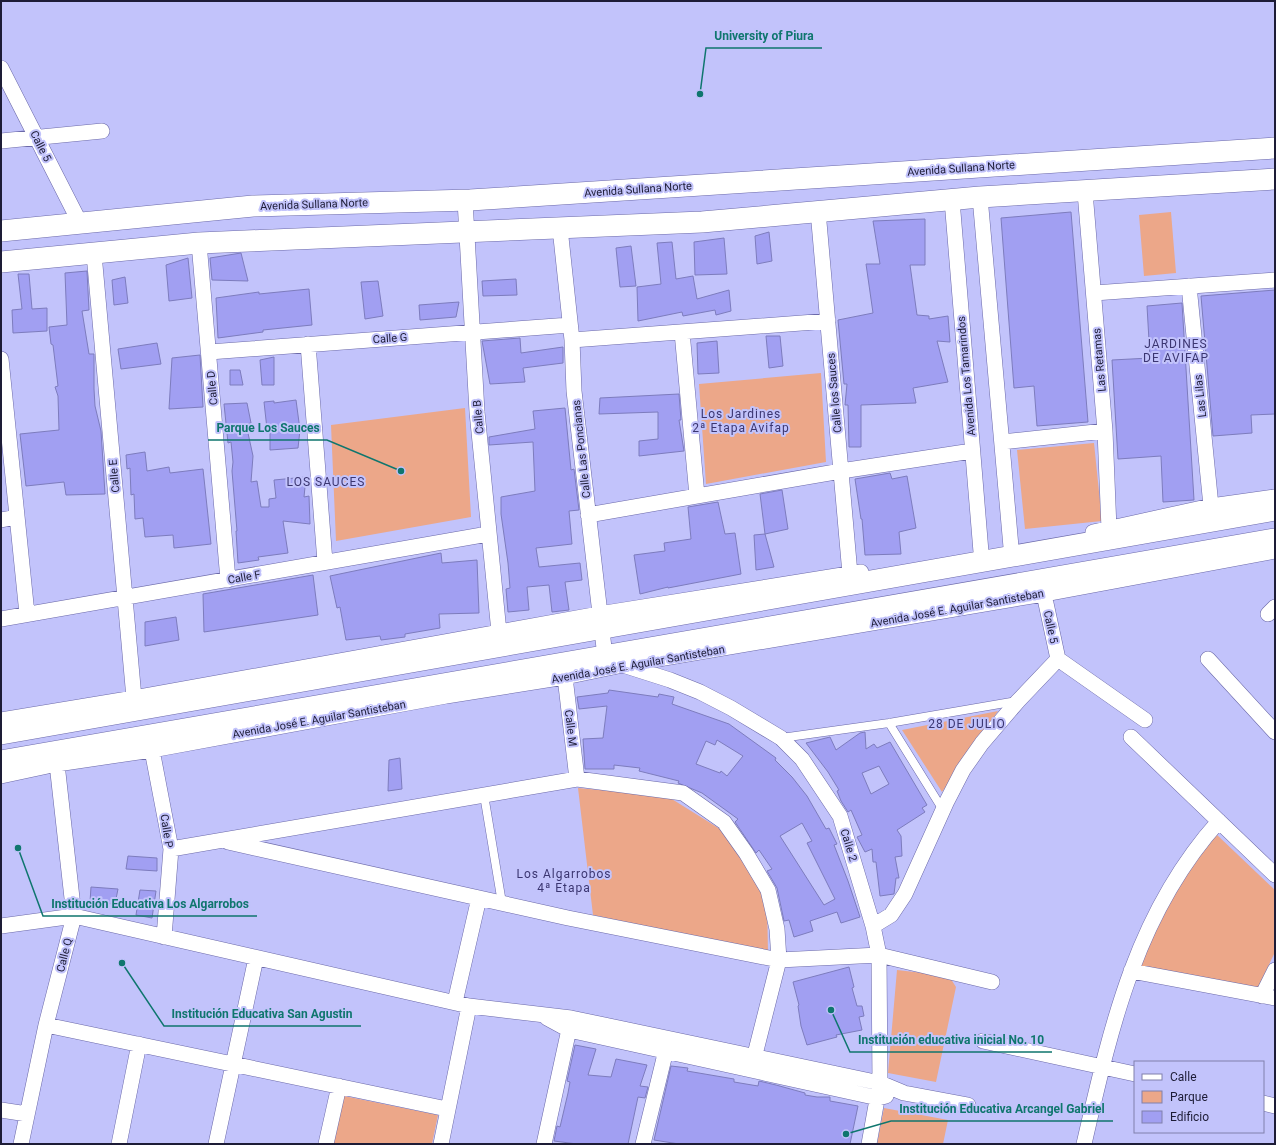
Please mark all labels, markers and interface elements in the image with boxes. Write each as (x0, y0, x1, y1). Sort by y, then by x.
callout: University of Piura (706, 24, 822, 48)
text: University of Piura (714, 29, 814, 43)
street label: Calle 5 (27, 128, 54, 164)
street label: Avenida Sullana Norte (907, 158, 1015, 179)
street label: Avenida Sullana Norte (584, 179, 692, 200)
street label: Avenida Sullana Norte (260, 196, 368, 213)
street label: Avenida Los Tamarindos (955, 315, 978, 436)
street label: Las Retamas (1090, 327, 1109, 392)
street label: Calle G (372, 331, 408, 346)
district label: JARDINES DE AVIFAP (1143, 337, 1209, 365)
street label: Calle los Sauces (824, 352, 844, 434)
street label: Calle D (205, 370, 220, 406)
street label: Las Lilas (1192, 373, 1209, 418)
street label: Calle B (471, 399, 486, 434)
street label: Calle Las Poncianas (570, 399, 593, 499)
district label: Los Jardines 2ª Etapa Avifap (692, 407, 790, 435)
callout: Parque Los Sauces (208, 416, 327, 440)
text: Parque Los Sauces (216, 421, 320, 435)
street label: Calle E (107, 459, 122, 493)
district label: LOS SAUCES (287, 475, 365, 489)
street label: Calle F (227, 568, 262, 587)
street label: Avenida José E. Aguilar Santisteban (870, 587, 1045, 630)
street label: Calle 5 (1041, 609, 1060, 645)
street label: Avenida José E. Aguilar Santisteban (551, 643, 726, 686)
street label: Avenida José E. Aguilar Santisteban (232, 698, 407, 741)
street label: Calle M (562, 709, 579, 747)
district label: 28 DE JULIO (928, 717, 1006, 731)
street label: Calle P (157, 813, 176, 849)
street label: Calle 2 (837, 827, 860, 863)
district label: Los Algarrobos 4ª Etapa (516, 867, 612, 895)
callout: Institución Educativa Los Algarrobos (43, 892, 257, 916)
text: Institución Educativa Los Algarrobos (51, 897, 249, 911)
street label: Calle Q (54, 937, 75, 973)
callout: Institución Educativa San Agustin (164, 1002, 361, 1026)
text: Institución Educativa San Agustin (171, 1007, 353, 1021)
callout: Institución educativa inicial No. 10 (850, 1028, 1052, 1052)
text: Institución educativa inicial No. 10 (858, 1033, 1044, 1047)
legend (1134, 1061, 1264, 1133)
text: Calle (1170, 1070, 1197, 1084)
text: Parque (1170, 1090, 1208, 1104)
callout: Institución Educativa Arcangel Gabriel (891, 1097, 1113, 1121)
text: Institución Educativa Arcangel Gabriel (899, 1102, 1105, 1116)
text: Edificio (1170, 1110, 1209, 1124)

